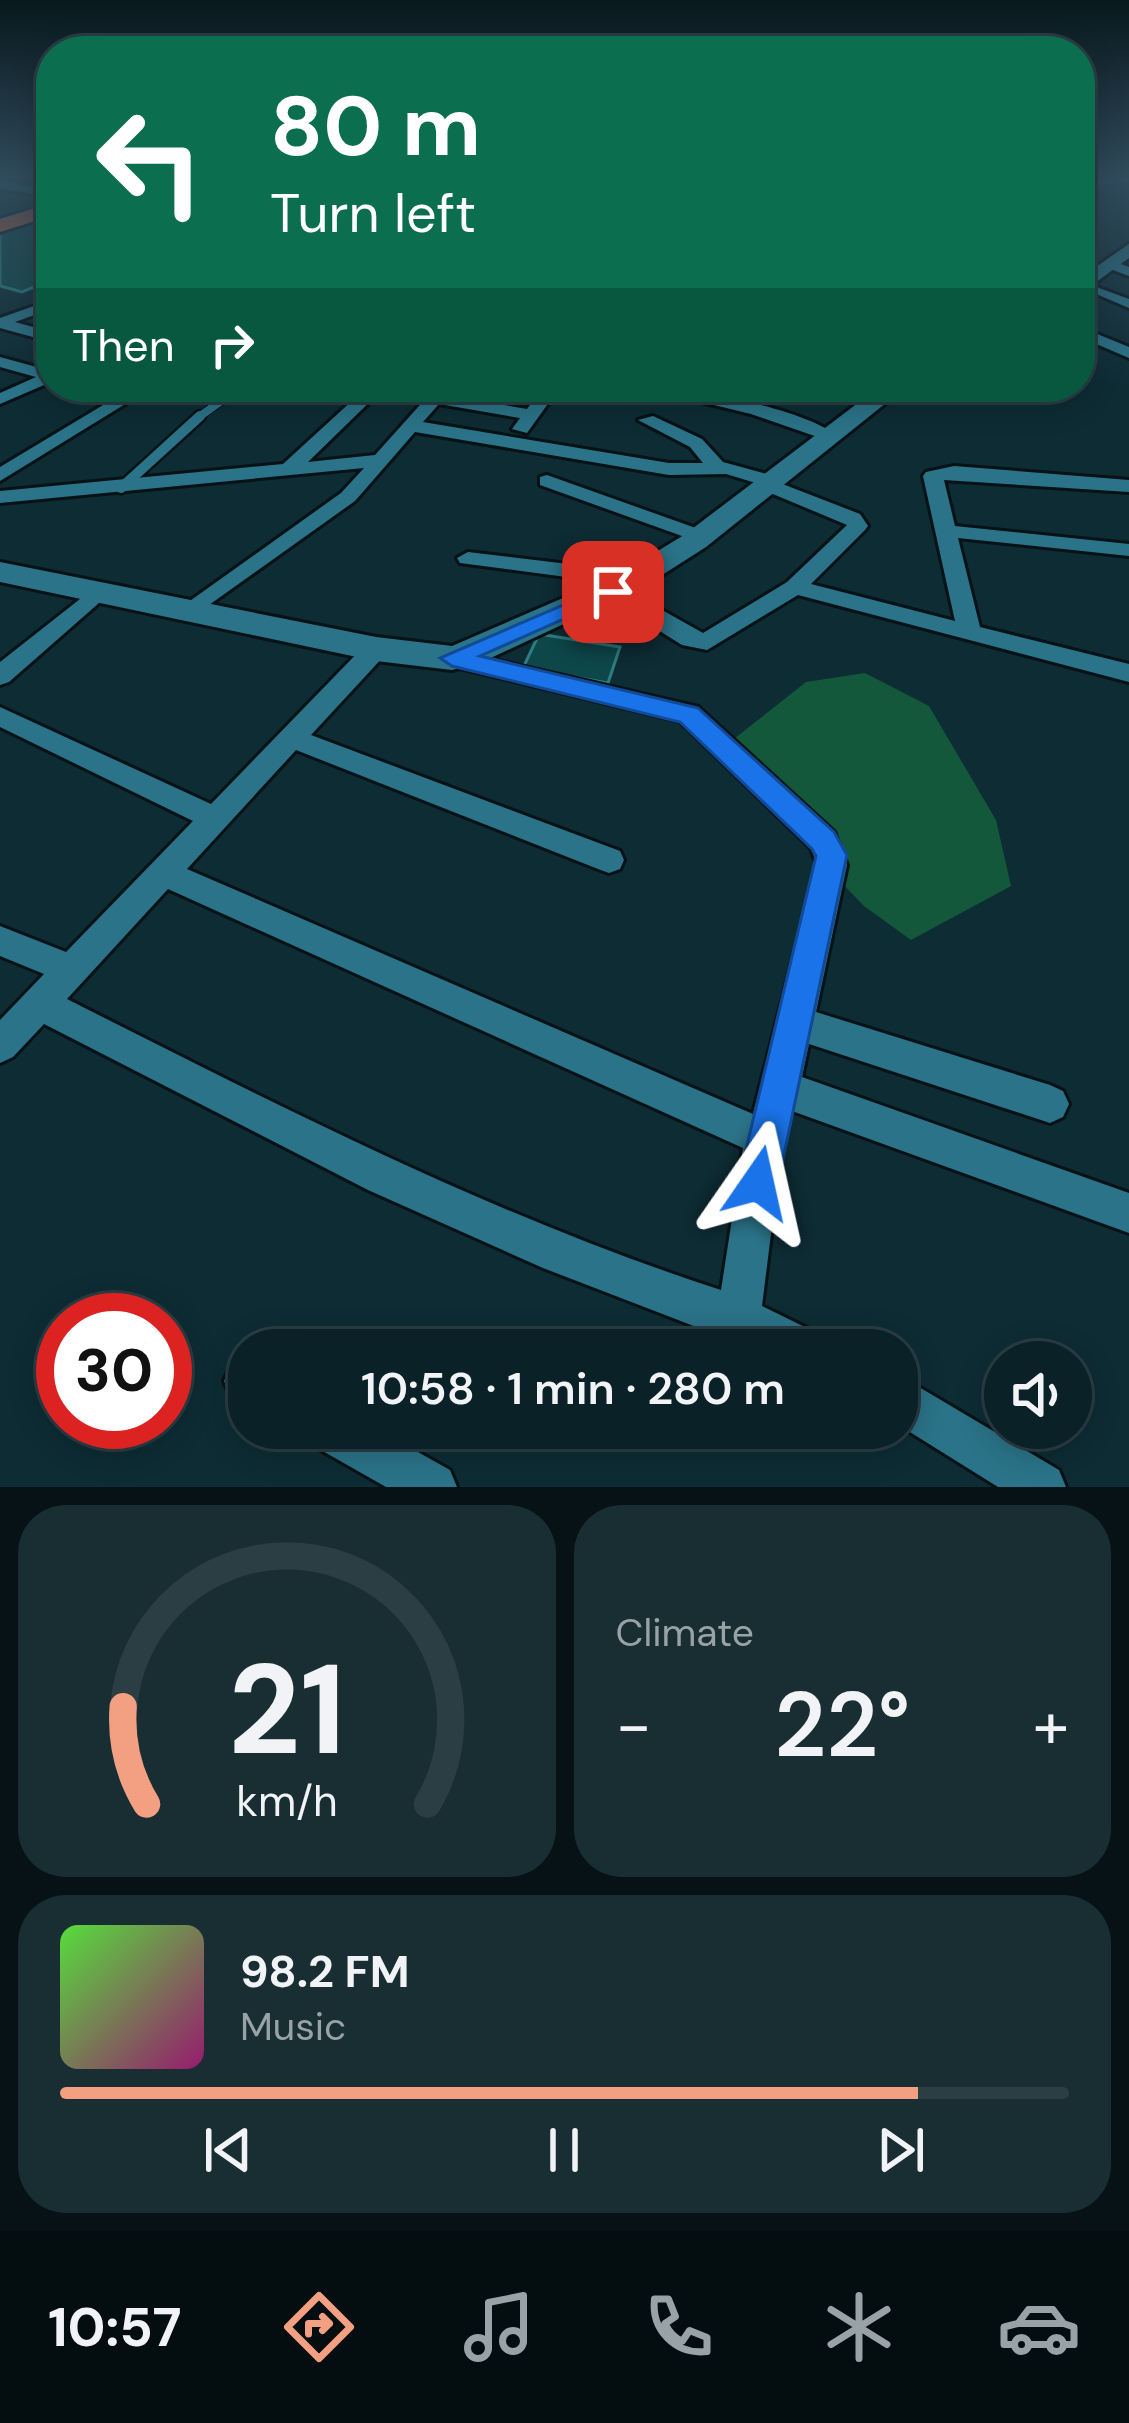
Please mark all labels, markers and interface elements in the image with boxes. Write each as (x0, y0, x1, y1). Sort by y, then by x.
text: 80 m (270, 72, 481, 181)
icon: left (72, 84, 228, 240)
text: Turn left (270, 178, 476, 249)
icon: right (199, 312, 265, 378)
text: Then (72, 316, 175, 375)
pin (562, 541, 664, 643)
icon: arrive (580, 559, 646, 625)
position arrow (695, 1120, 821, 1246)
speed limit sign: 30 (36, 1293, 192, 1449)
map controls (984, 1341, 1092, 1449)
button: sound (984, 1341, 1092, 1449)
text: 10:58 · 1 min · 280 m (361, 1359, 785, 1418)
text: Climate (616, 1607, 754, 1658)
text: 21 (228, 1629, 345, 1792)
text: 22° (774, 1667, 910, 1784)
text: − (616, 1683, 652, 1768)
text: + (1033, 1683, 1069, 1768)
text: km/h (236, 1773, 337, 1829)
text: 98.2 FM (240, 1942, 410, 2001)
text: Music (240, 2001, 346, 2052)
icon: previous (195, 2117, 261, 2183)
icon: pause (531, 2117, 597, 2183)
icon: next (868, 2117, 934, 2183)
icon: directions (277, 2285, 361, 2369)
icon: music (457, 2285, 541, 2369)
icon: phone (637, 2285, 721, 2369)
icon: climate (817, 2285, 901, 2369)
icon: car (997, 2285, 1081, 2369)
text: 10:57 (48, 2292, 182, 2363)

